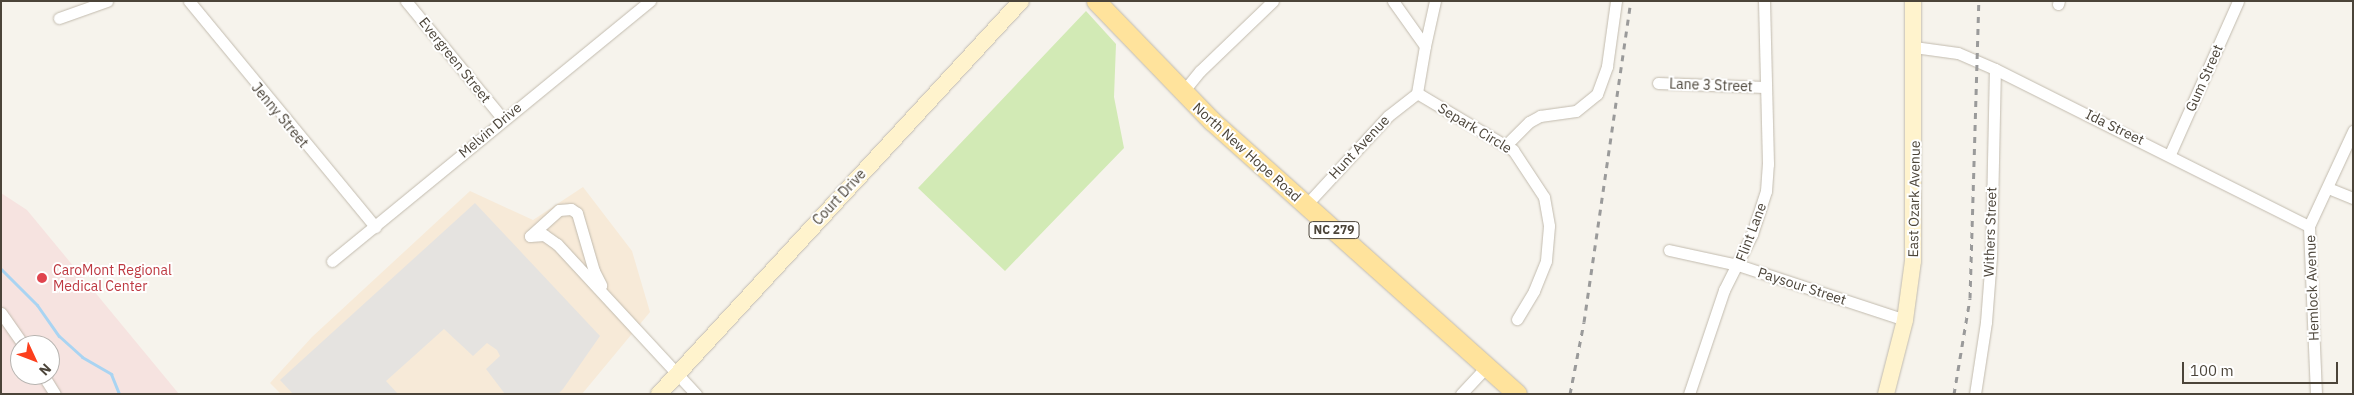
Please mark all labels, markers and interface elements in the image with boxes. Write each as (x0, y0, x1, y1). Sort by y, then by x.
street label: Evergreen Street (415, 14, 495, 106)
street label: Gum Street (2182, 42, 2226, 114)
street label: Lane 3 Street (1669, 75, 1753, 95)
street label: Jenny Street (248, 79, 312, 151)
street label: Melvin Drive (455, 99, 525, 161)
street label: North New Hope Road (1189, 99, 1305, 205)
street label: Separk Circle (1435, 99, 1515, 157)
street label: Ida Street (2083, 106, 2147, 148)
street label: Hunt Avenue (1325, 112, 1393, 182)
street label: East Ozark Avenue (1905, 140, 1923, 258)
street label: Court Drive (809, 166, 869, 228)
street label: Withers Street (1980, 187, 2000, 277)
street label: Flint Lane (1732, 200, 1770, 264)
road number: NC 279 (1308, 220, 1360, 240)
street label: Hemlock Avenue (2302, 235, 2322, 341)
place label: CaroMont Regional Medical Center (53, 262, 172, 294)
street label: Paysour Street (1756, 264, 1848, 308)
marker: CaroMont Regional Medical Center (35, 271, 49, 285)
north arrow (10, 335, 60, 385)
scale bar (2184, 352, 2340, 384)
text: N (35, 360, 55, 379)
text: 100 m (2190, 361, 2234, 380)

